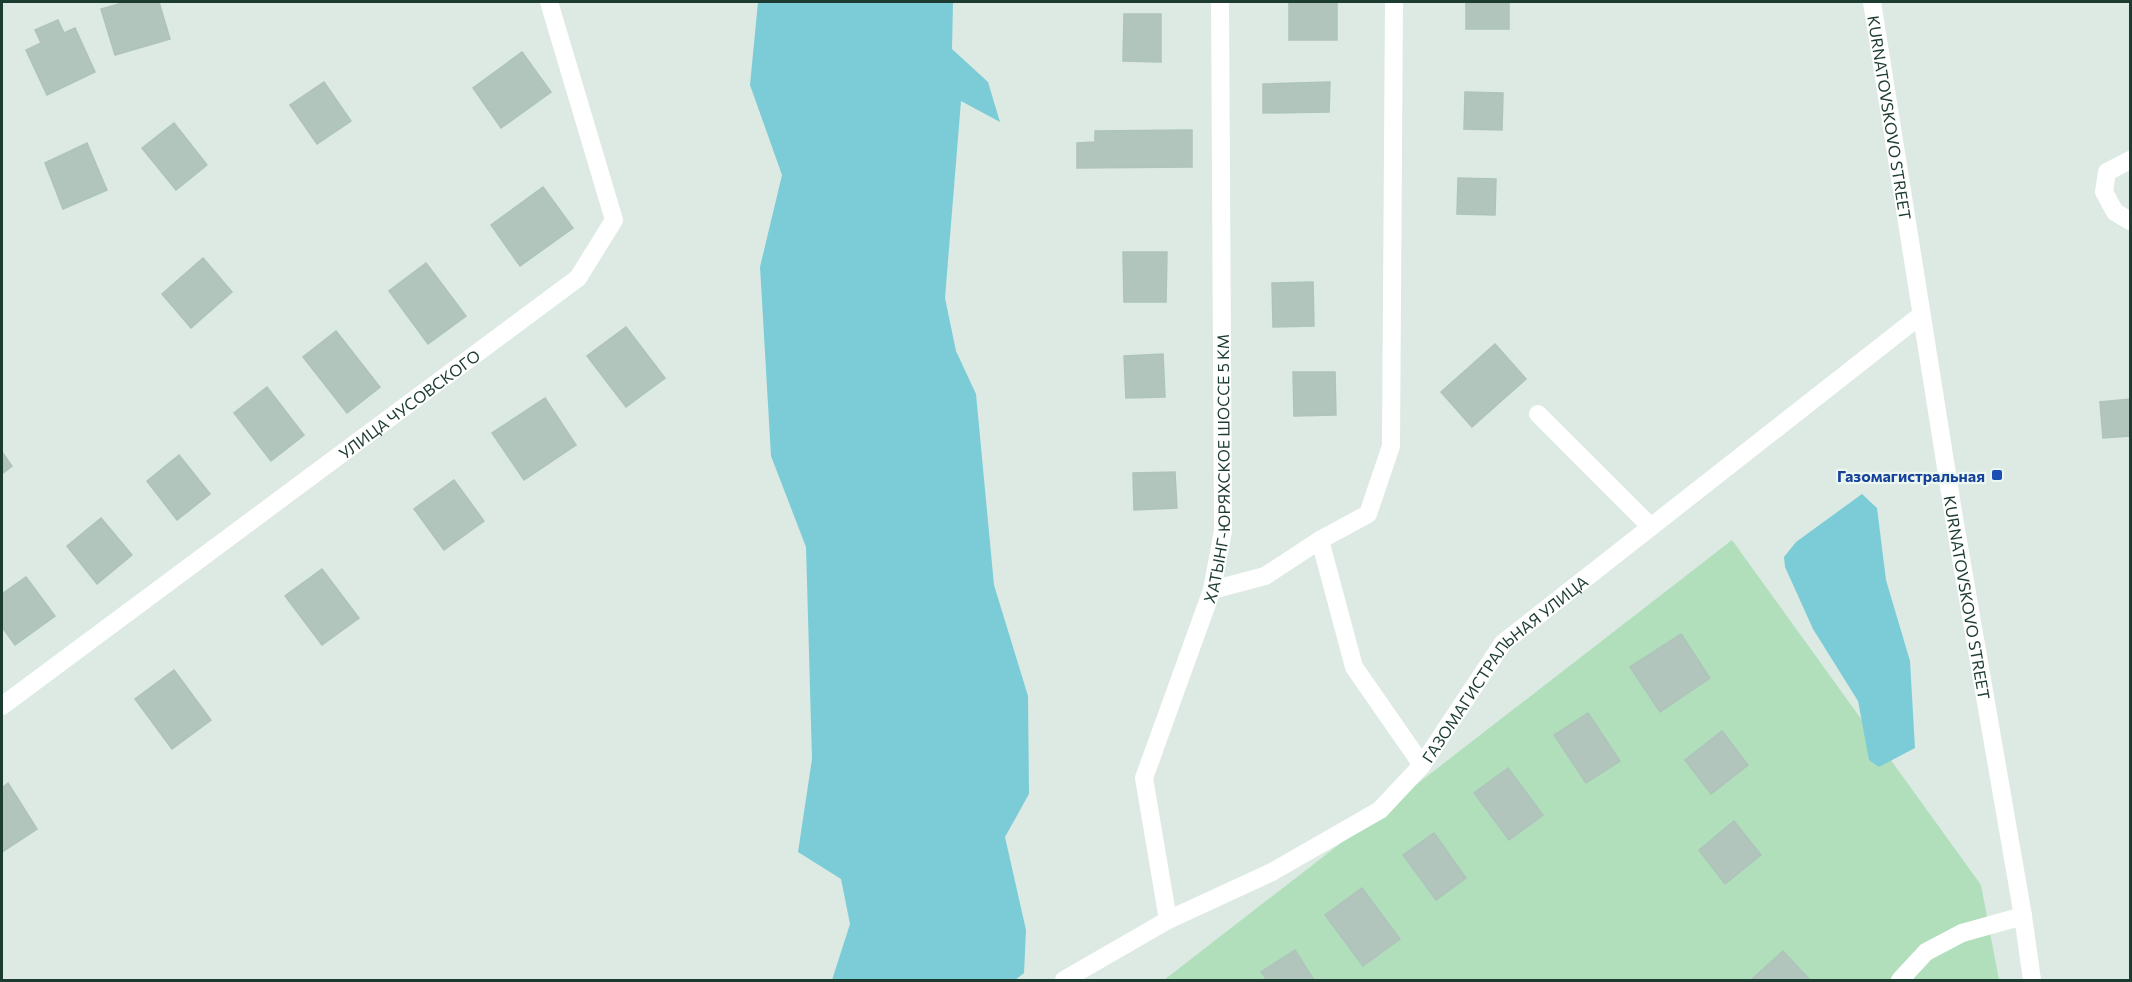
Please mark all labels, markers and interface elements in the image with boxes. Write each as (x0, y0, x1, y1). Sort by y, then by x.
street label: KURNATOVSKOVO STREET (1865, 14, 1916, 221)
street label: ХАТЫНГ-ЮРЯХСКОЕ ШОССЕ 5 КМ (1199, 334, 1233, 605)
street label: УЛИЦА ЧУСОВСКОГО (335, 345, 483, 462)
place label: Газомагистральная (1837, 466, 1985, 485)
marker: Газомагистральная (1990, 468, 2004, 482)
street label: KURNATOVSKOVO STREET (1941, 494, 1995, 701)
street label: ГАЗОМАГИСТРАЛЬНАЯ УЛИЦА (1417, 571, 1591, 766)

